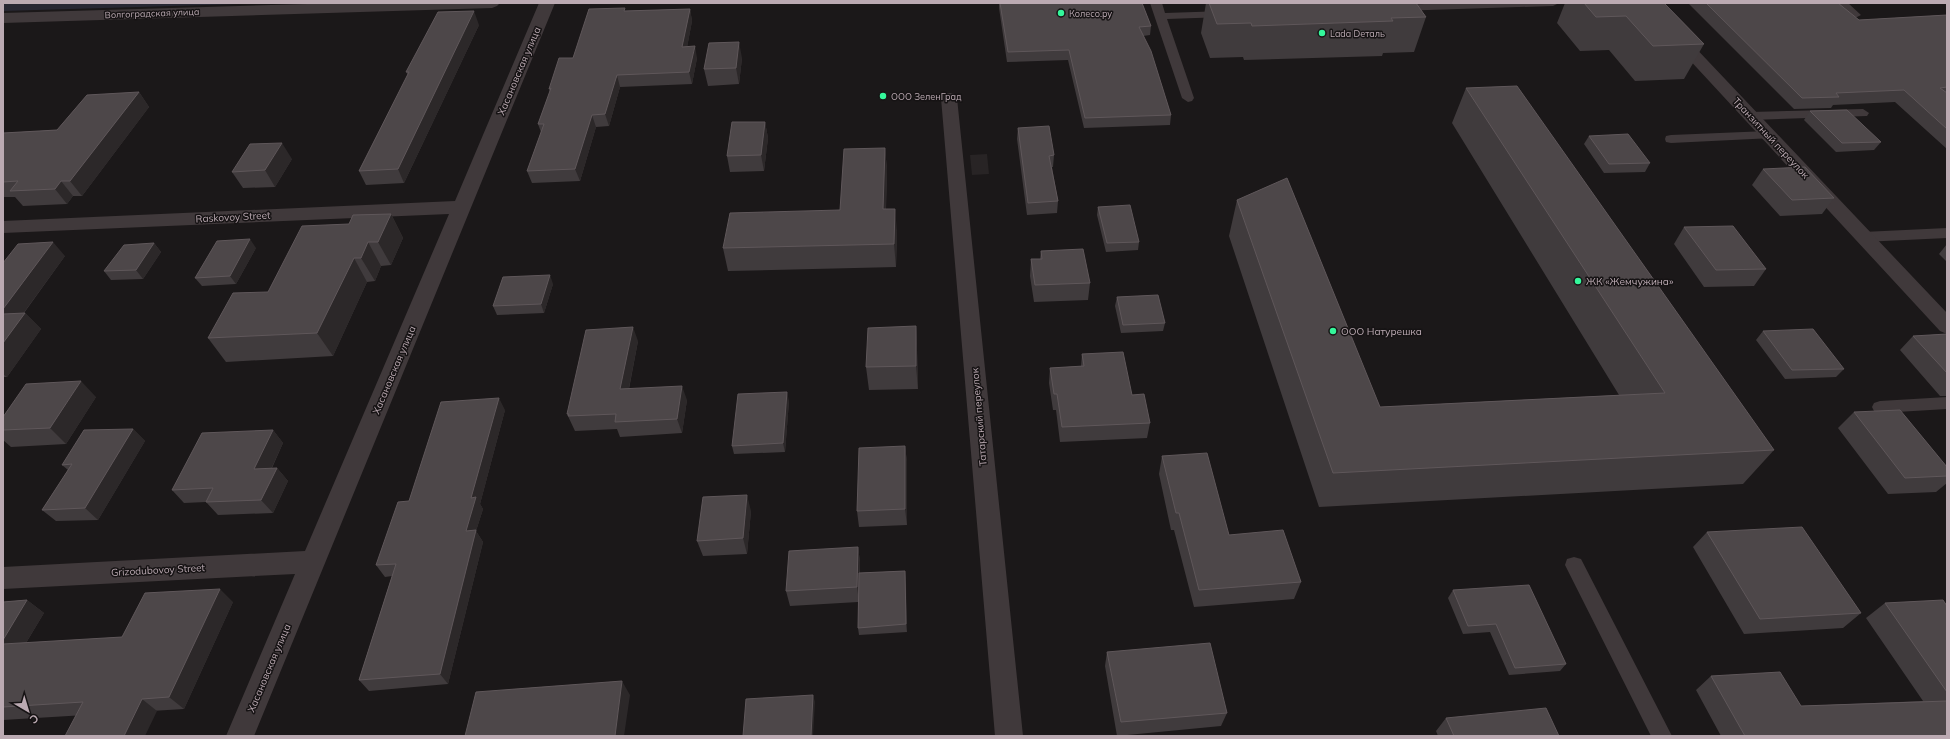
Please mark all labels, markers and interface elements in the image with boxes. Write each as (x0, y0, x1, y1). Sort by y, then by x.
street label: Волгоградская улица (105, 6, 200, 21)
marker: Колесо.ру (1056, 8, 1066, 18)
place label: Колесо.ру (1069, 8, 1112, 20)
street label: Хасановская улица (494, 25, 544, 117)
marker: Lada Dеталь (1317, 28, 1327, 38)
place label: Lada Dеталь (1330, 28, 1385, 39)
marker: ООО ЗеленГрад (878, 91, 888, 101)
place label: ООО ЗеленГрад (891, 91, 962, 102)
street label: Транзитный переулок (1730, 95, 1812, 182)
street label: Raskovoy Street (195, 209, 271, 225)
place label: ЖК «Жемчужина» (1586, 275, 1674, 288)
marker: ЖК «Жемчужина» (1573, 276, 1583, 286)
street label: Хасановская улица (369, 324, 419, 416)
place label: ООО Натурешка (1341, 325, 1422, 338)
marker: ООО Натурешка (1328, 326, 1338, 336)
street label: Татарский переулок (968, 367, 990, 467)
street label: Grizodubovoy Street (111, 561, 206, 579)
street label: Хасановская улица (244, 622, 294, 714)
north arrow (8, 691, 48, 731)
text: С (27, 711, 41, 727)

